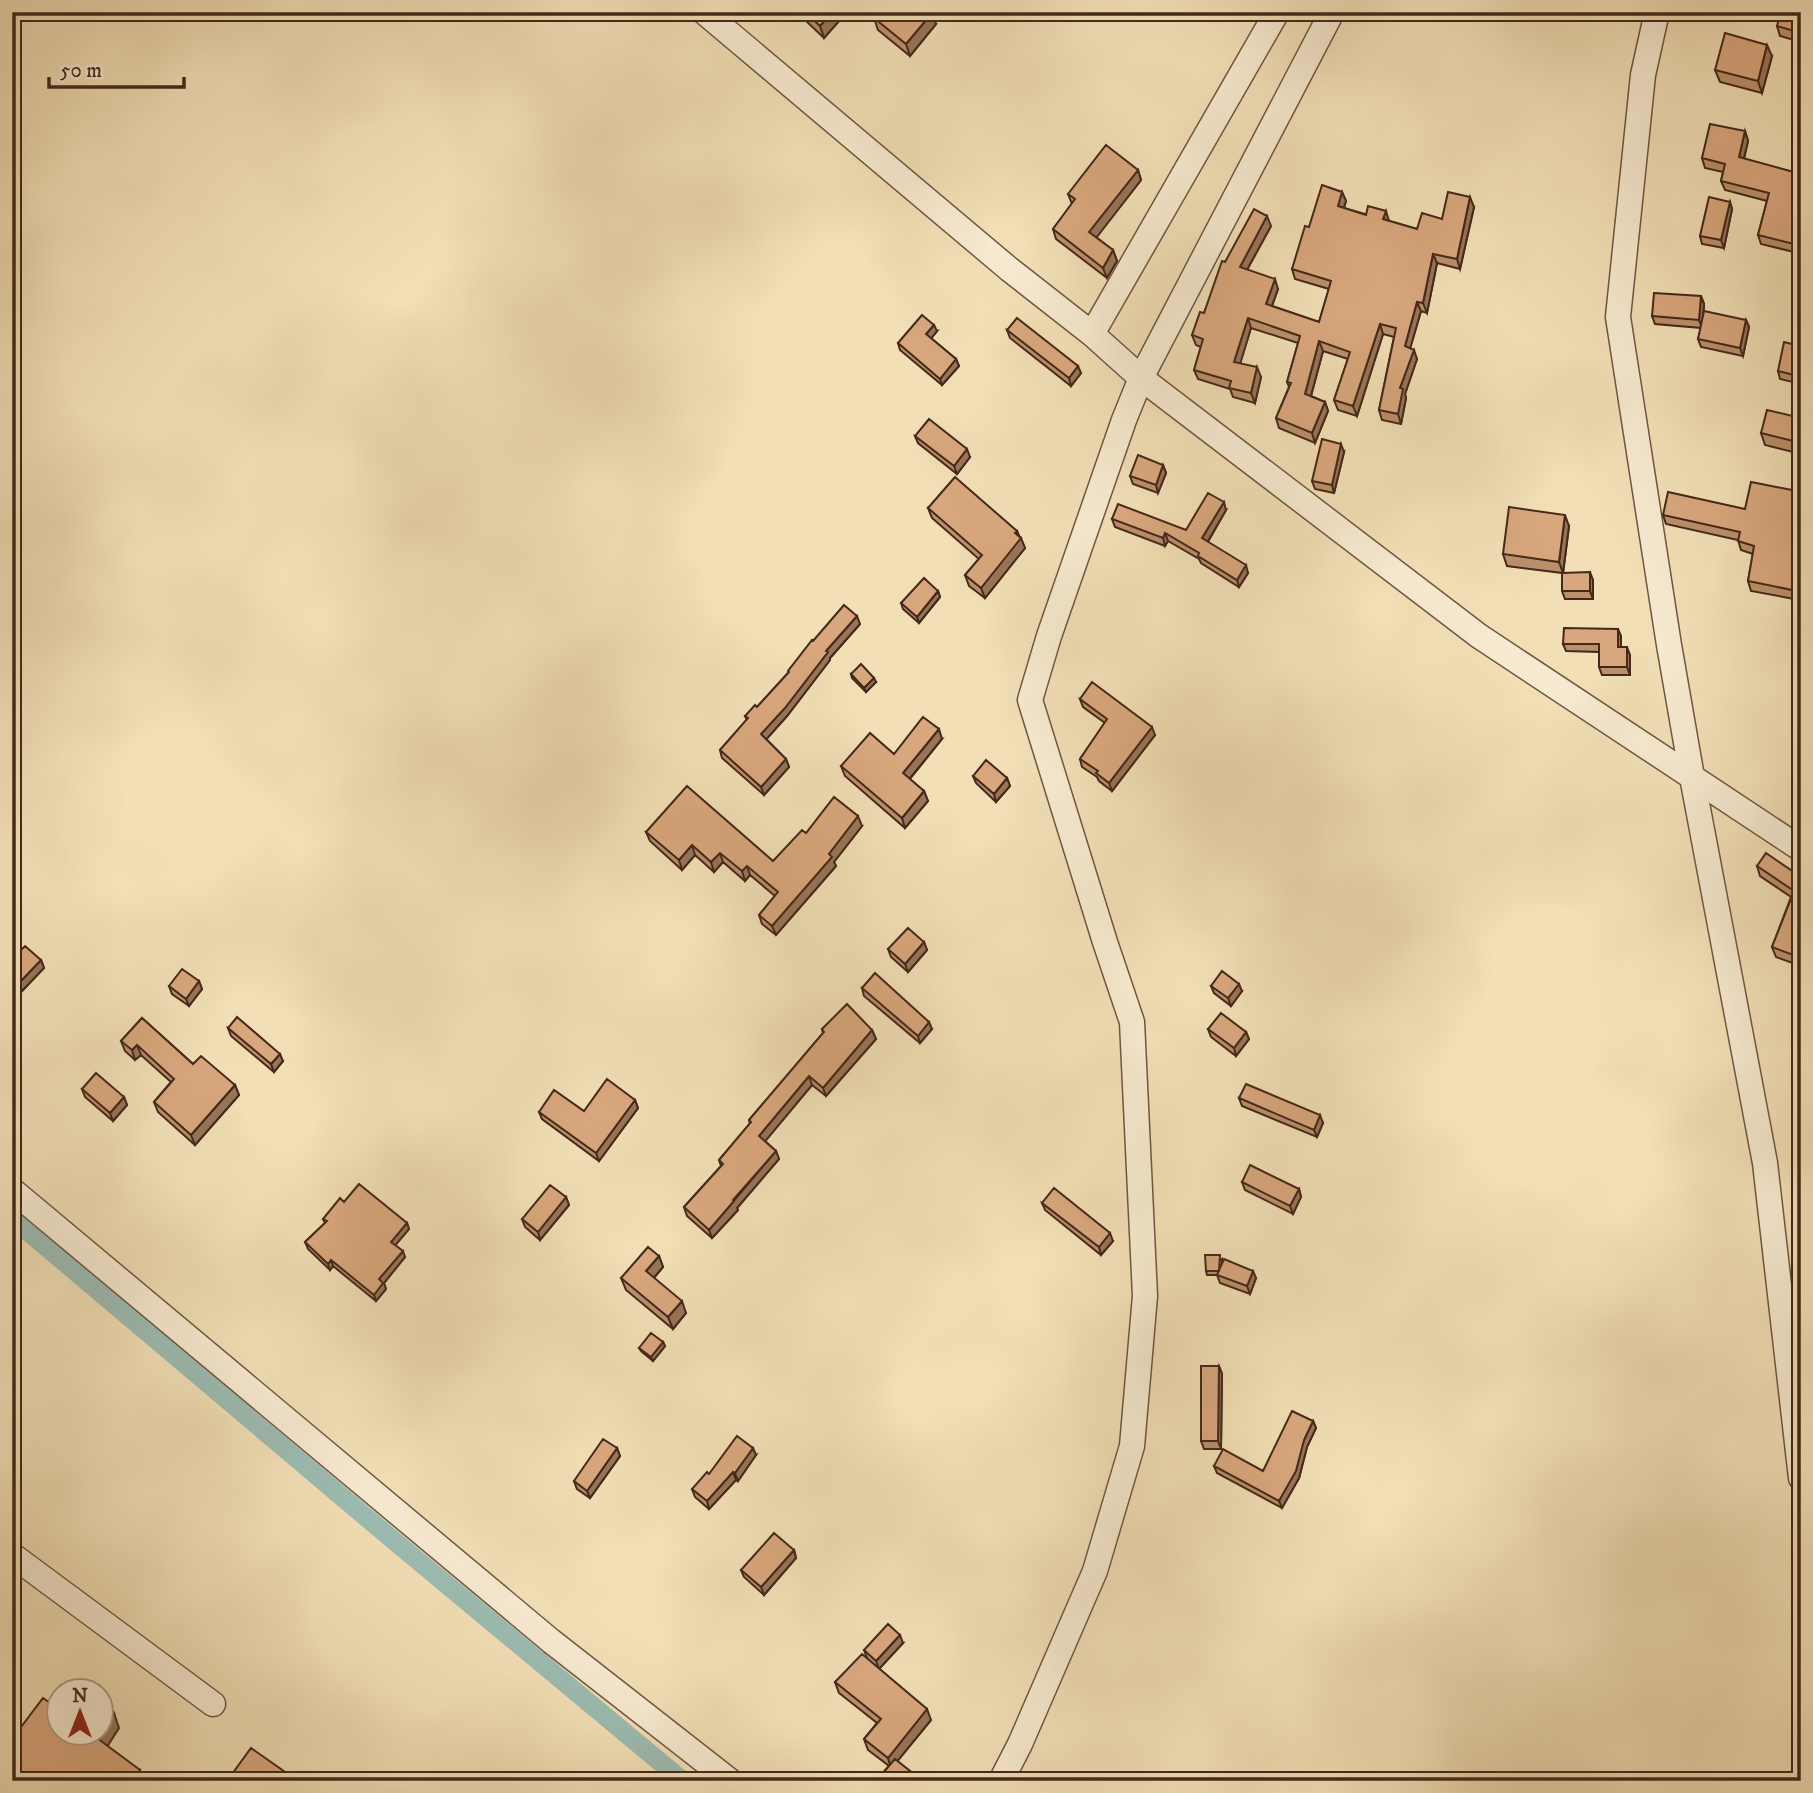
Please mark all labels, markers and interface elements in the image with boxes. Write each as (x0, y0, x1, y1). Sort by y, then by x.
scale bar (49, 46, 184, 90)
text: 50 m (60, 58, 102, 84)
north arrow (46, 1678, 116, 1748)
text: N (72, 1685, 88, 1708)

